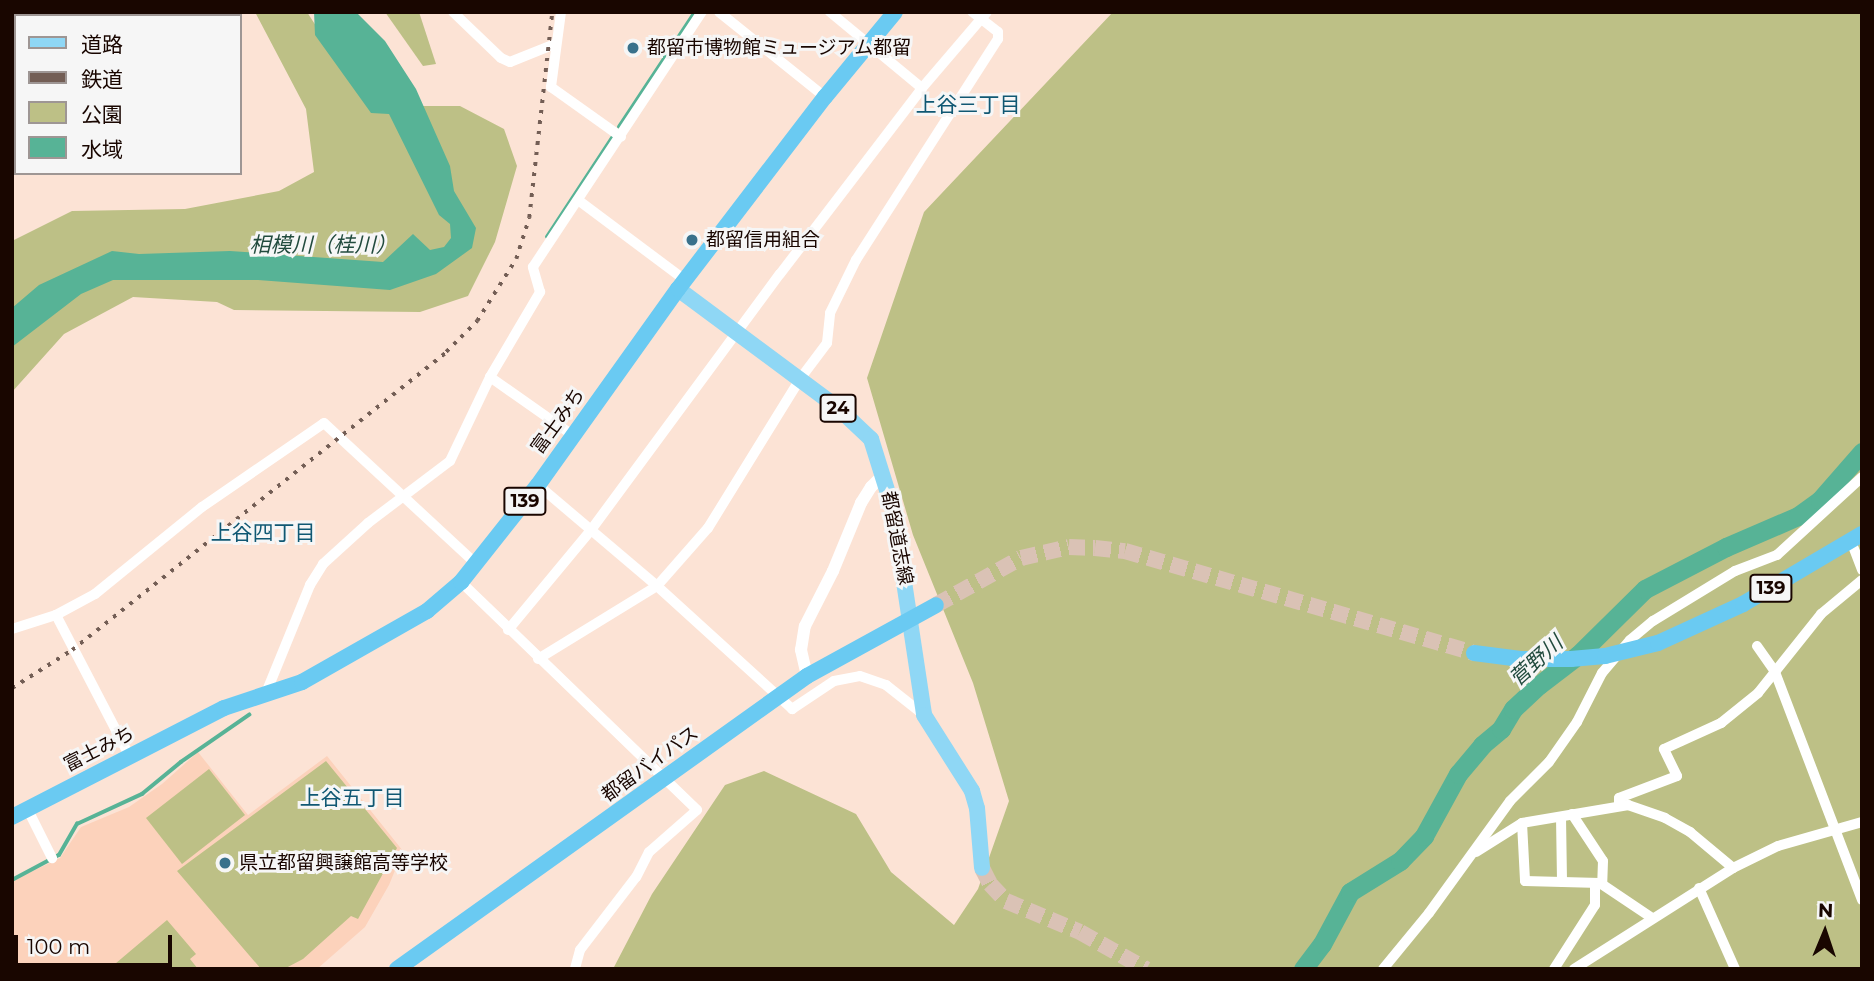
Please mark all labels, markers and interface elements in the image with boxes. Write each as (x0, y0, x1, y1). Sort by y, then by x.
legend (14, 14, 242, 175)
text: 道路 (81, 32, 123, 57)
place label: 都留市博物館ミュージアム都留 (647, 37, 913, 59)
marker: 都留市博物館ミュージアム都留 (625, 40, 641, 56)
text: 鉄道 (81, 67, 123, 92)
district label: 上谷三丁目 (916, 92, 1020, 118)
text: 公園 (81, 102, 123, 127)
text: 水域 (81, 137, 123, 162)
place label: 都留信用組合 (706, 229, 820, 251)
water label: 相模川（桂川） (250, 232, 396, 258)
marker: 都留信用組合 (684, 232, 700, 248)
street label: 富士みち (526, 384, 590, 458)
road number: 24 (819, 394, 857, 422)
road number: 139 (502, 486, 548, 516)
street label: 都留道志線 (877, 489, 917, 587)
district label: 上谷四丁目 (211, 520, 315, 546)
road number: 139 (1748, 574, 1794, 602)
water label: 菅野川 (1504, 631, 1568, 691)
street label: 都留バイパス (597, 721, 703, 807)
street label: 富士みち (60, 722, 138, 776)
district label: 上谷五丁目 (300, 785, 404, 811)
place label: 県立都留興譲館高等学校 (239, 852, 448, 874)
marker: 県立都留興譲館高等学校 (217, 855, 233, 871)
north arrow (1790, 897, 1860, 967)
text: N (1818, 899, 1834, 922)
scale bar (18, 922, 175, 966)
text: 100 m (27, 934, 90, 959)

